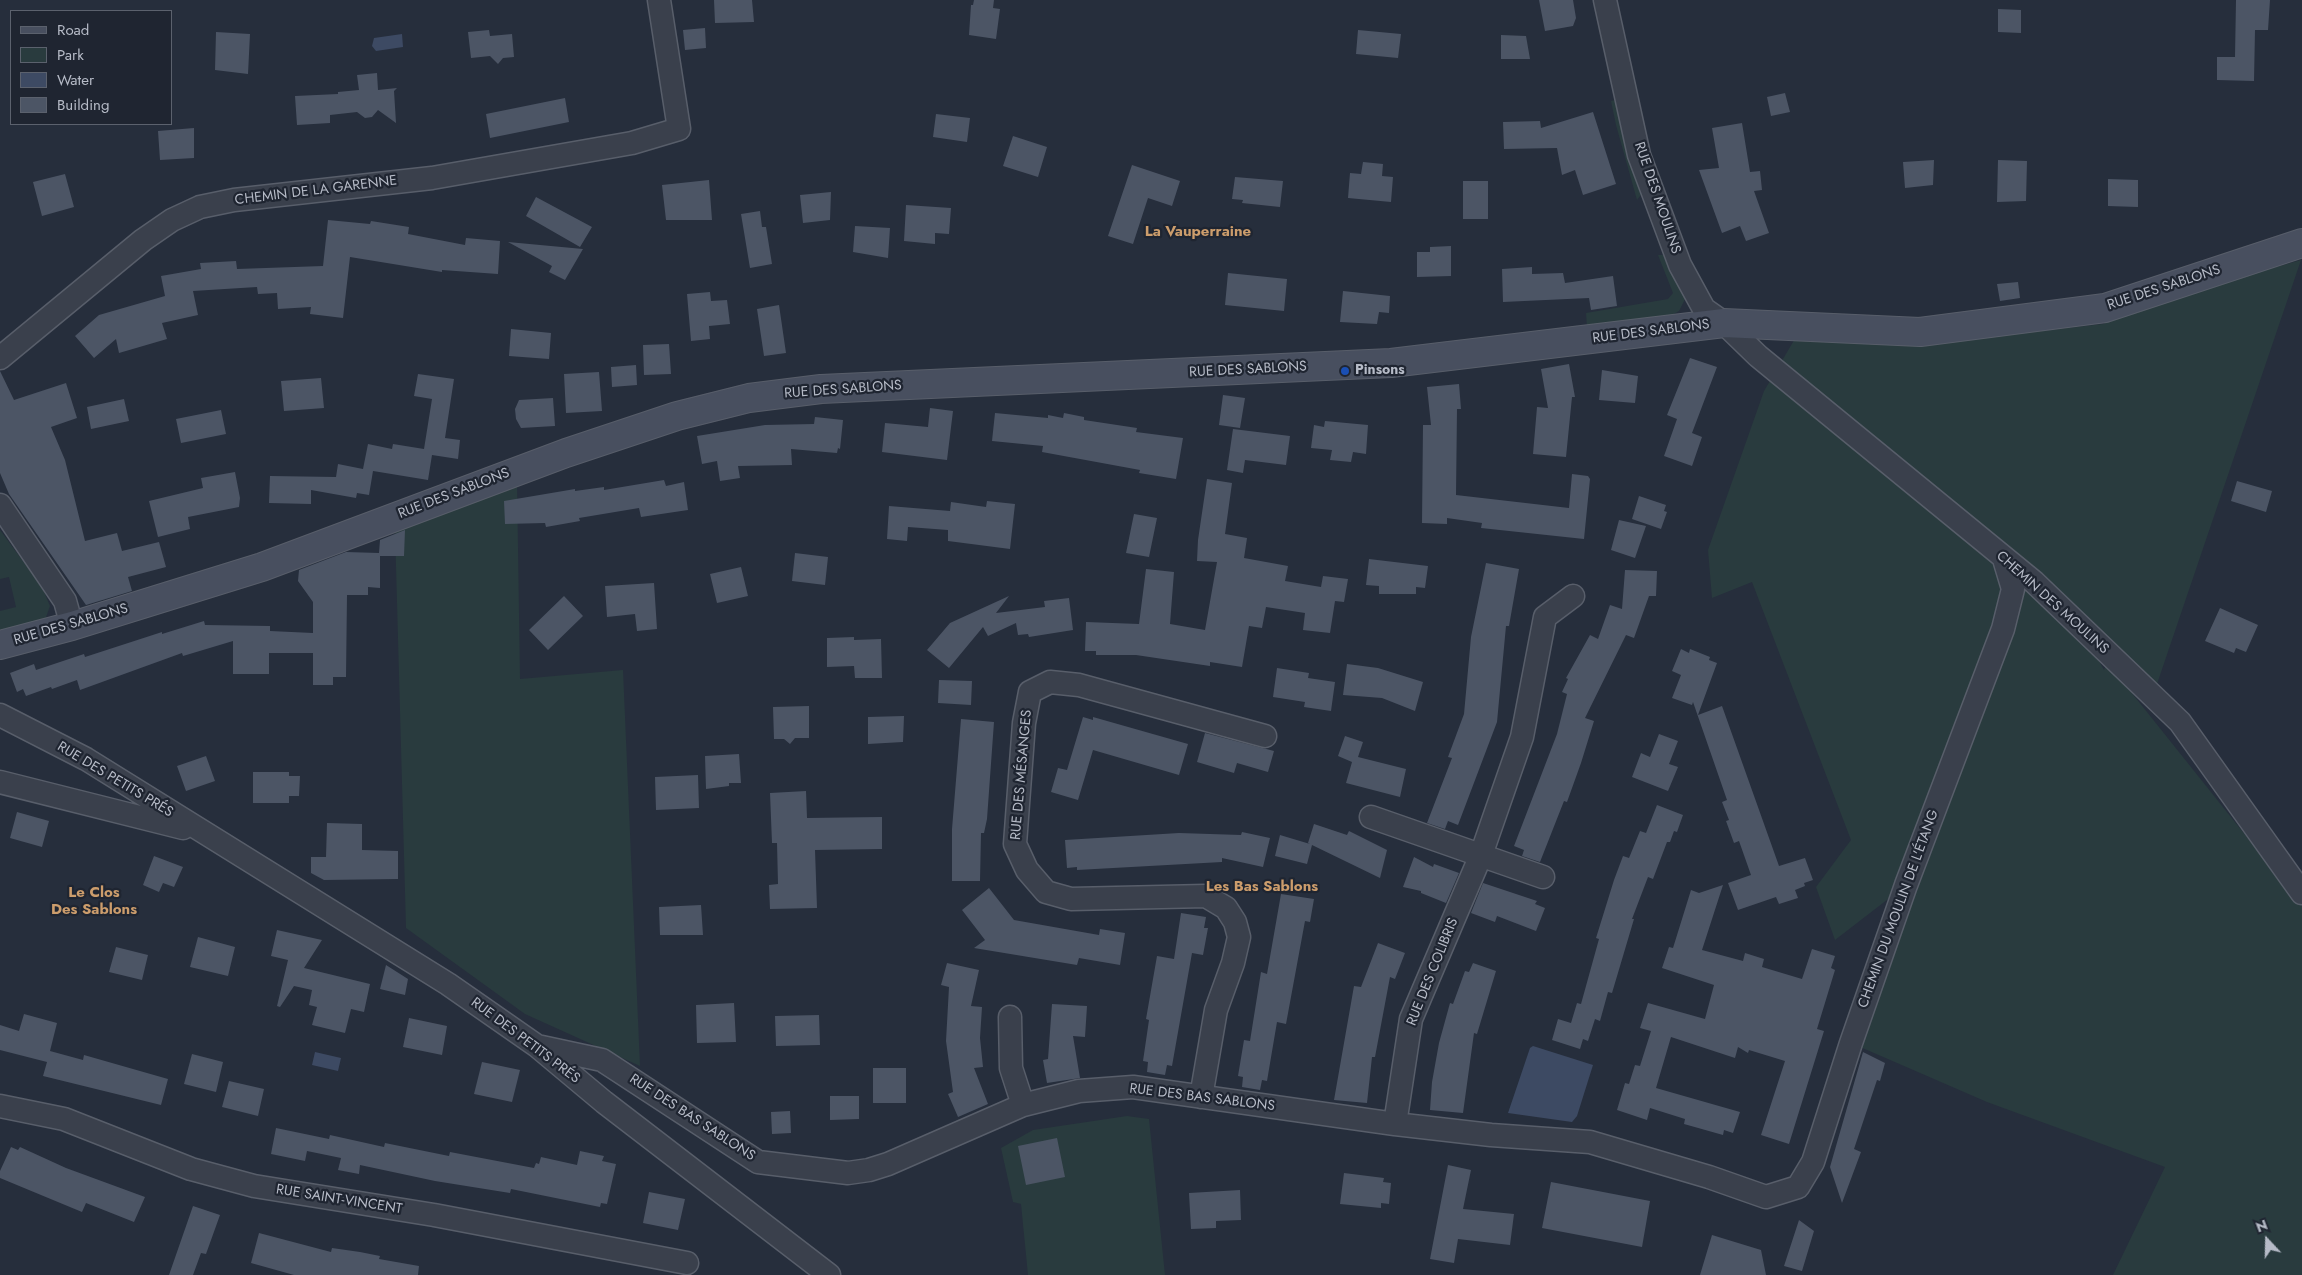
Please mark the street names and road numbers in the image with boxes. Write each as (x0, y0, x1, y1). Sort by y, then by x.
street label: RUE DES MOULINS (1630, 140, 1684, 256)
street label: CHEMIN DE LA GARENNE (234, 173, 398, 209)
street label: RUE DES SABLONS (2105, 262, 2223, 314)
street label: RUE DES SABLONS (1592, 316, 1710, 348)
street label: RUE DES SABLONS (1189, 359, 1307, 381)
street label: RUE DES SABLONS (784, 378, 902, 402)
street label: RUE DES SABLONS (396, 465, 512, 523)
street label: CHEMIN DES MOULINS (1992, 548, 2112, 658)
street label: RUE DES SABLONS (12, 601, 130, 649)
street label: RUE DES MÉSANGES (1008, 709, 1036, 841)
street label: RUE DES PETITS PRÉS (54, 739, 176, 821)
street label: CHEMIN DU MOULIN DE L'ÉTANG (1855, 808, 1943, 1010)
street label: RUE DES COLIBRIS (1404, 916, 1462, 1028)
street label: RUE DES PETITS PRÉS (467, 995, 583, 1087)
street label: RUE DES BAS SABLONS (626, 1071, 758, 1165)
street label: RUE DES BAS SABLONS (1128, 1081, 1276, 1115)
street label: RUE SAINT-VINCENT (275, 1182, 403, 1218)

